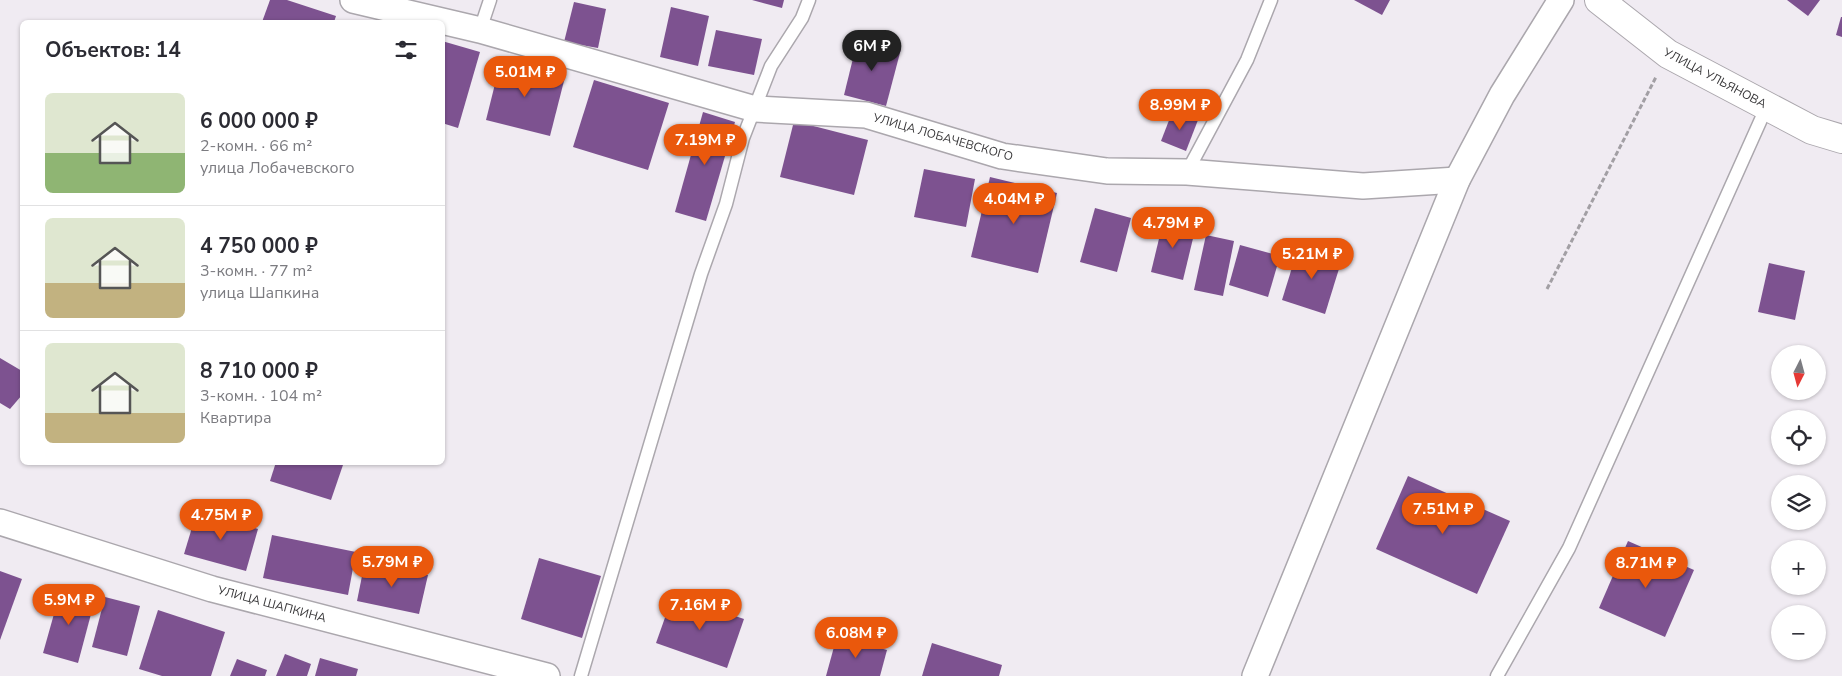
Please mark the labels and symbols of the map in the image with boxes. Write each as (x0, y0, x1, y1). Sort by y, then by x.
pin: 6M ₽ (842, 30, 902, 72)
street label: УЛИЦА УЛЬЯНОВА (1660, 44, 1770, 112)
pin: 5.01M ₽ (479, 56, 571, 98)
pin: 8.99M ₽ (1134, 88, 1226, 131)
street label: УЛИЦА ЛОБАЧЕВСКОГО (870, 109, 1015, 165)
pin: 7.19M ₽ (659, 124, 751, 166)
pin: 4.04M ₽ (968, 182, 1060, 225)
pin: 4.79M ₽ (1127, 206, 1219, 249)
pin: 5.21M ₽ (1266, 238, 1358, 280)
north arrow (1771, 345, 1826, 400)
pin: 7.51M ₽ (1397, 492, 1489, 535)
pin: 4.75M ₽ (175, 498, 267, 541)
pin: 5.79M ₽ (346, 546, 438, 588)
pin: 8.71M ₽ (1600, 546, 1692, 589)
street label: УЛИЦА ШАПКИНА (215, 582, 328, 626)
pin: 5.9M ₽ (28, 584, 110, 626)
pin: 7.16M ₽ (654, 588, 746, 631)
pin: 6.08M ₽ (810, 616, 902, 659)

